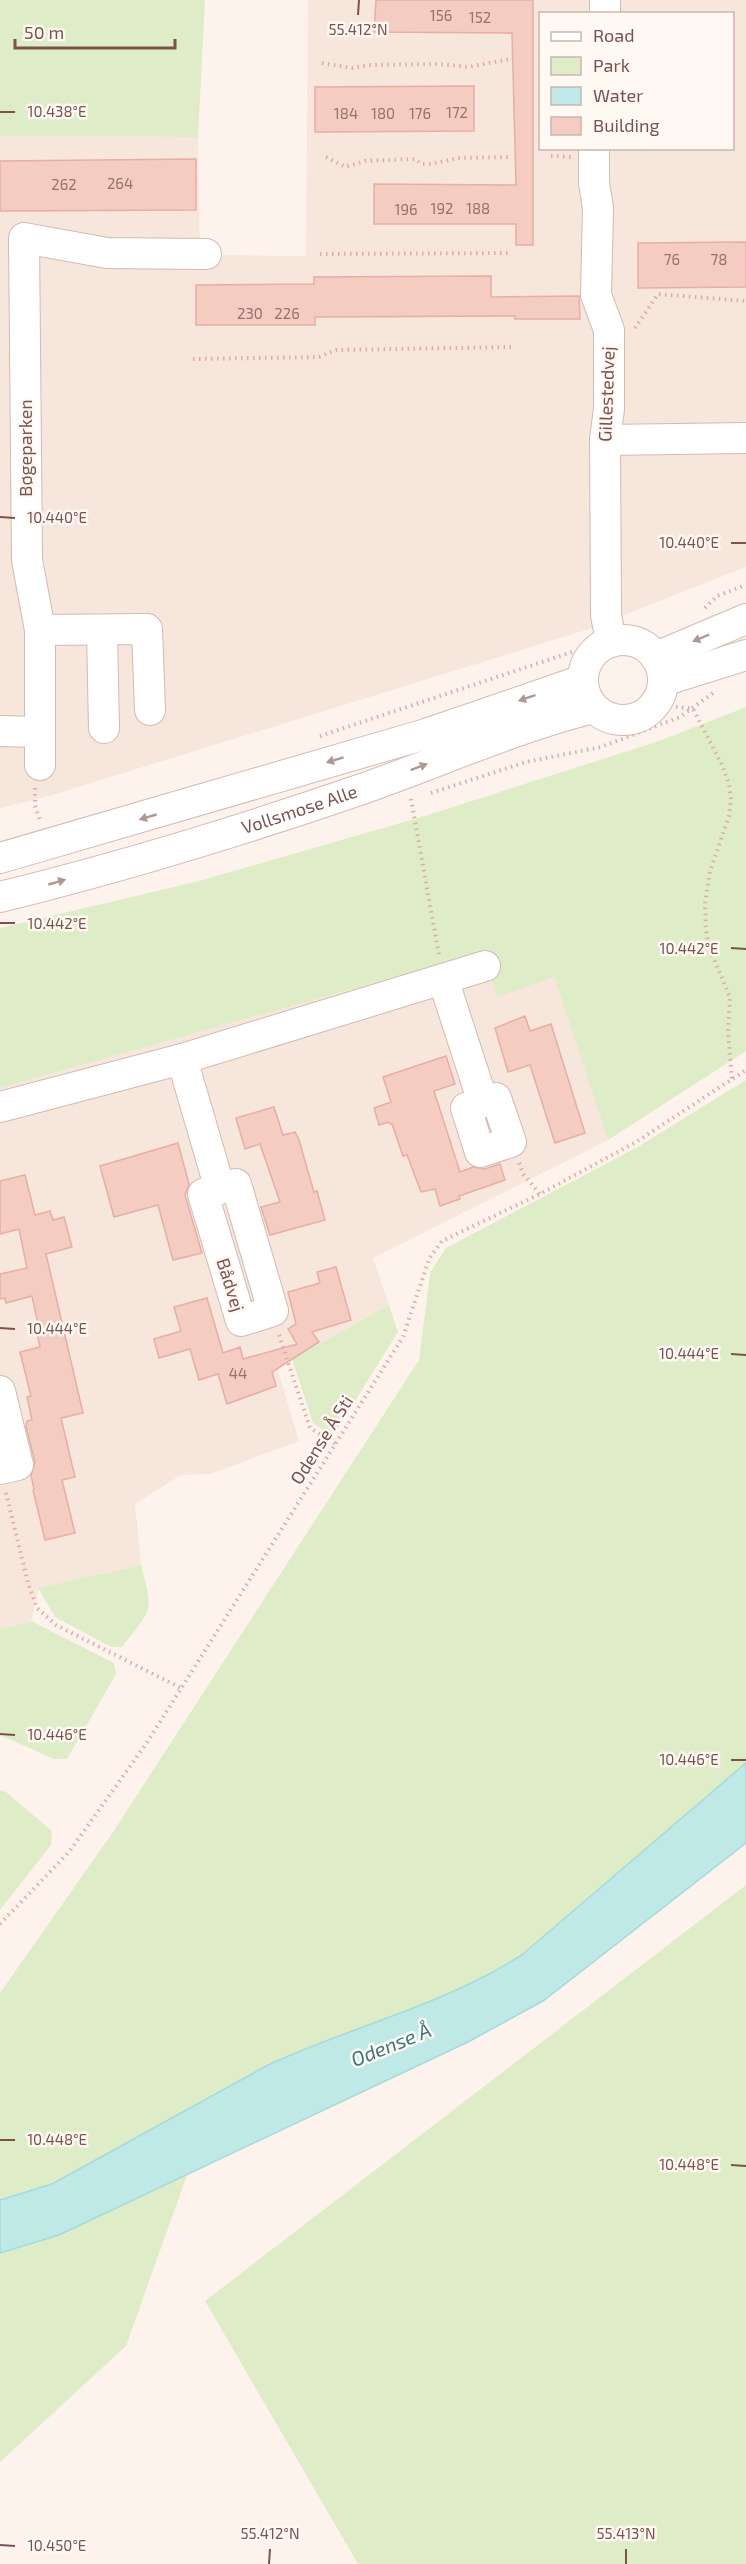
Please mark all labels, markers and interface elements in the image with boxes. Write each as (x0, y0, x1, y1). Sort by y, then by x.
house number: 156 (430, 6, 452, 24)
house number: 152 (469, 8, 491, 26)
scale bar (15, 12, 176, 50)
legend (539, 12, 734, 150)
text: 55.412°N (328, 20, 388, 38)
text: 50 m (24, 21, 64, 43)
text: Road (593, 24, 634, 46)
text: Park (593, 54, 630, 76)
text: Water (593, 84, 643, 106)
text: 10.438°E (28, 102, 86, 120)
house number: 172 (446, 103, 468, 121)
house number: 184 (334, 104, 358, 122)
house number: 180 (371, 104, 395, 122)
house number: 176 (409, 104, 431, 122)
text: Building (593, 114, 660, 136)
house number: 264 (107, 174, 133, 192)
house number: 262 (51, 175, 77, 193)
house number: 192 (431, 199, 453, 217)
house number: 188 (466, 199, 490, 217)
house number: 196 (394, 200, 418, 218)
house number: 76 (664, 250, 680, 268)
house number: 78 (711, 250, 727, 268)
house number: 230 (237, 304, 263, 322)
house number: 226 (274, 304, 300, 322)
street label: Gillestedvej (593, 346, 619, 442)
street label: Bøgeparken (14, 399, 36, 497)
text: 10.440°E (27, 508, 87, 526)
text: 10.440°E (659, 533, 719, 551)
one-way arrow (692, 634, 710, 643)
one-way arrow (518, 693, 536, 703)
one-way arrow (326, 756, 344, 765)
one-way arrow (410, 762, 428, 772)
street label: Vollsmose Alle (239, 779, 360, 838)
one-way arrow (139, 813, 157, 822)
one-way arrow (48, 877, 66, 886)
text: 10.442°E (27, 914, 87, 932)
text: 10.442°E (659, 939, 719, 957)
street label: Bådvej (212, 1255, 250, 1314)
text: 10.444°E (27, 1319, 87, 1337)
text: 10.444°E (659, 1344, 719, 1362)
house number: 44 (229, 1364, 247, 1382)
street label: Odense Å Sti (285, 1391, 357, 1488)
text: 10.446°E (27, 1725, 87, 1743)
text: 10.446°E (659, 1750, 719, 1768)
water label: Odense Å (347, 2017, 434, 2071)
text: 10.448°E (27, 2130, 87, 2148)
text: 10.448°E (659, 2155, 719, 2173)
text: 55.412°N (240, 2524, 300, 2542)
text: 55.413°N (597, 2524, 655, 2542)
text: 10.450°E (28, 2536, 86, 2554)

